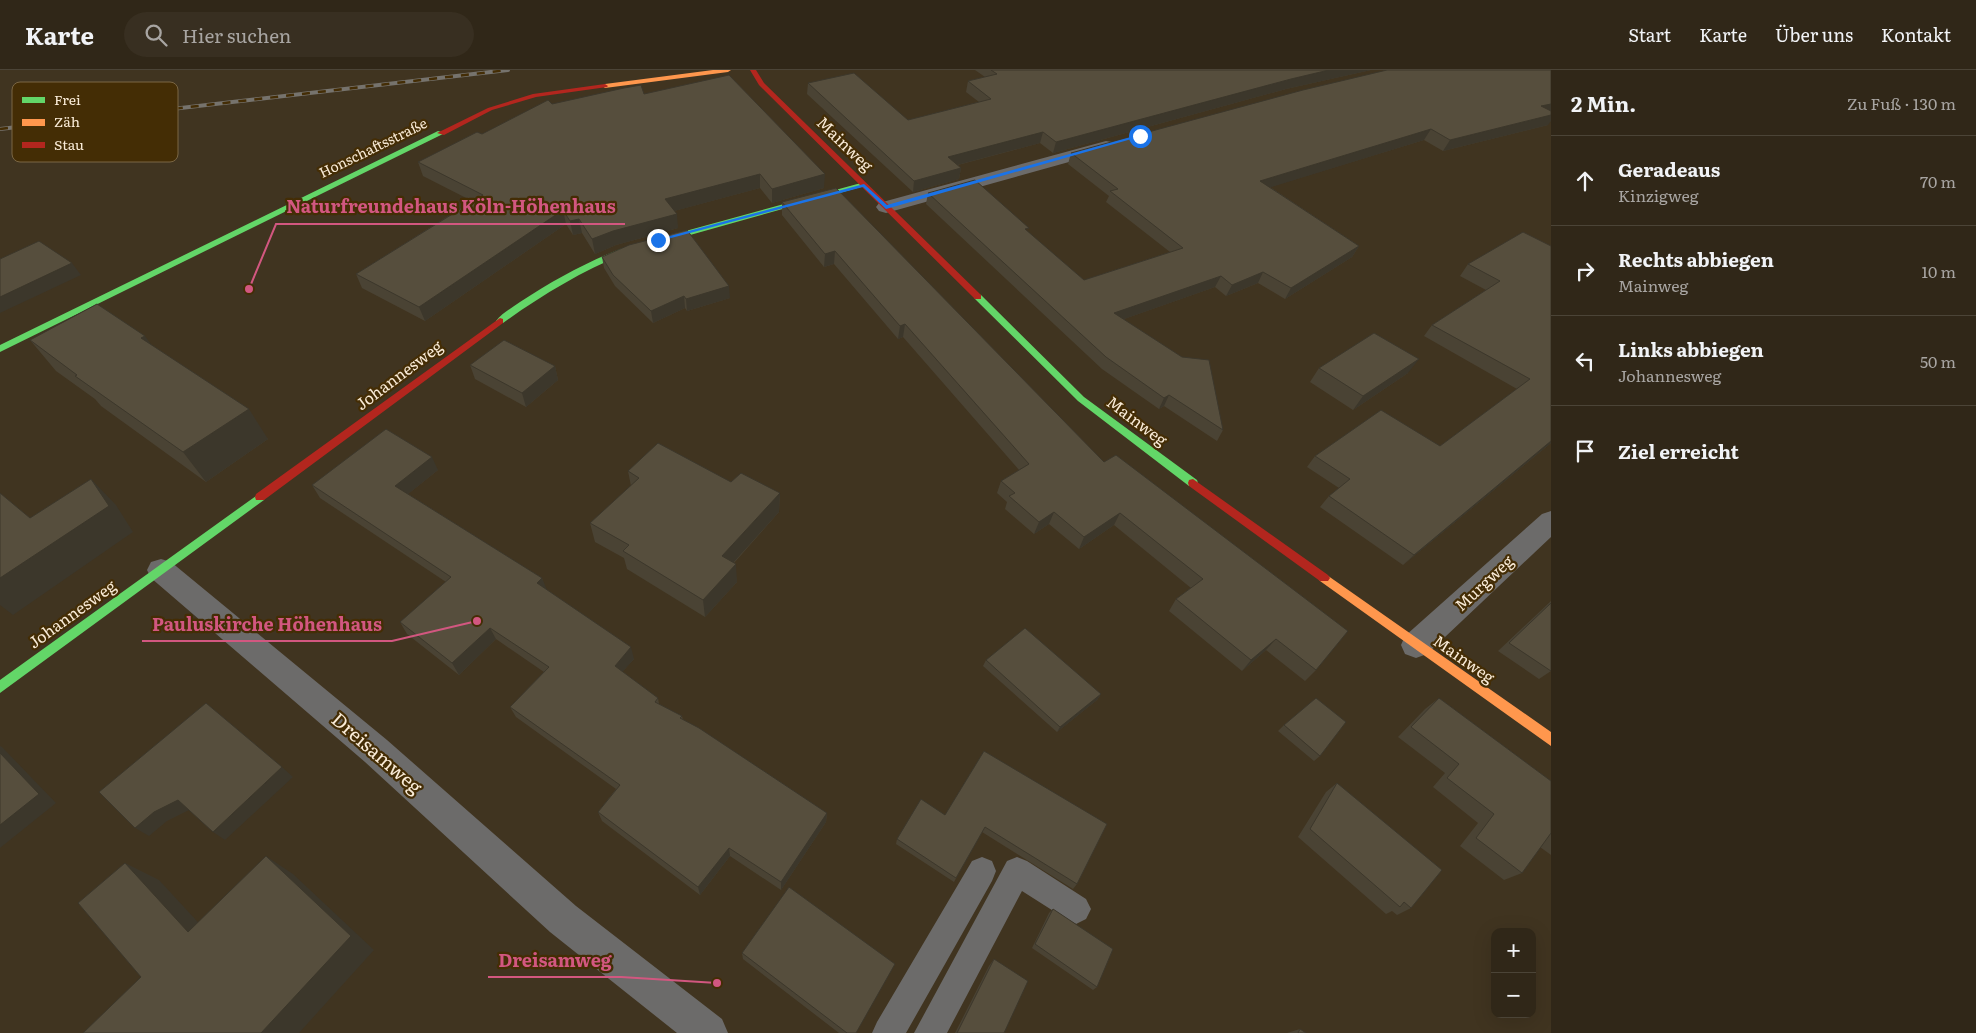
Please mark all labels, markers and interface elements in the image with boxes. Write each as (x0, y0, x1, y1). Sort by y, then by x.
search box (124, 12, 474, 57)
text: Karte (25, 17, 94, 52)
icon: search (142, 21, 170, 49)
text: Hier suchen (182, 21, 291, 49)
text: Start (1628, 21, 1671, 48)
text: Karte (1699, 21, 1747, 48)
text: Über uns (1775, 21, 1853, 48)
text: Kontakt (1881, 21, 1951, 48)
legend (12, 82, 178, 162)
text: 2 Min. (1571, 87, 1636, 118)
text: Frei (54, 89, 81, 109)
text: Zu Fuß · 130 m (1847, 91, 1956, 115)
street label: Mainweg (812, 110, 879, 176)
text: Zäh (54, 111, 80, 131)
street label: Honschaftsstraße (315, 112, 430, 182)
route start (1129, 125, 1152, 148)
text: Stau (54, 134, 84, 154)
text: Geradeaus (1618, 155, 1720, 183)
icon: ahead (1571, 167, 1599, 195)
text: 70 m (1920, 169, 1956, 193)
text: Kinzigweg (1618, 183, 1699, 207)
callout: Naturfreundehaus Köln-Höhenhaus (276, 191, 625, 224)
text: Naturfreundehaus Köln-Höhenhaus (286, 192, 616, 219)
route end (647, 229, 670, 252)
text: Rechts abbiegen (1618, 245, 1774, 273)
icon: right (1571, 257, 1599, 285)
text: 10 m (1922, 259, 1956, 283)
text: Mainweg (1618, 273, 1688, 297)
street label: Johannesweg (350, 333, 447, 415)
text: Links abbiegen (1618, 335, 1764, 363)
icon: left (1571, 347, 1599, 375)
text: 50 m (1920, 349, 1956, 373)
text: Johannesweg (1618, 363, 1721, 387)
street label: Mainweg (1102, 389, 1173, 451)
icon: arrive (1571, 437, 1599, 465)
text: Ziel erreicht (1618, 437, 1739, 465)
street label: Murgweg (1449, 549, 1518, 616)
street label: Johannesweg (23, 573, 120, 653)
callout: Pauluskirche Höhenhaus (142, 608, 392, 641)
text: Pauluskirche Höhenhaus (152, 610, 382, 637)
street label: Mainweg (1429, 628, 1500, 688)
street label: Dreisamweg (326, 705, 430, 800)
map controls (1491, 928, 1536, 1018)
button: + (1491, 928, 1536, 973)
callout: Dreisamweg (488, 944, 621, 977)
text: Dreisamweg (498, 946, 613, 973)
button: − (1491, 973, 1536, 1018)

